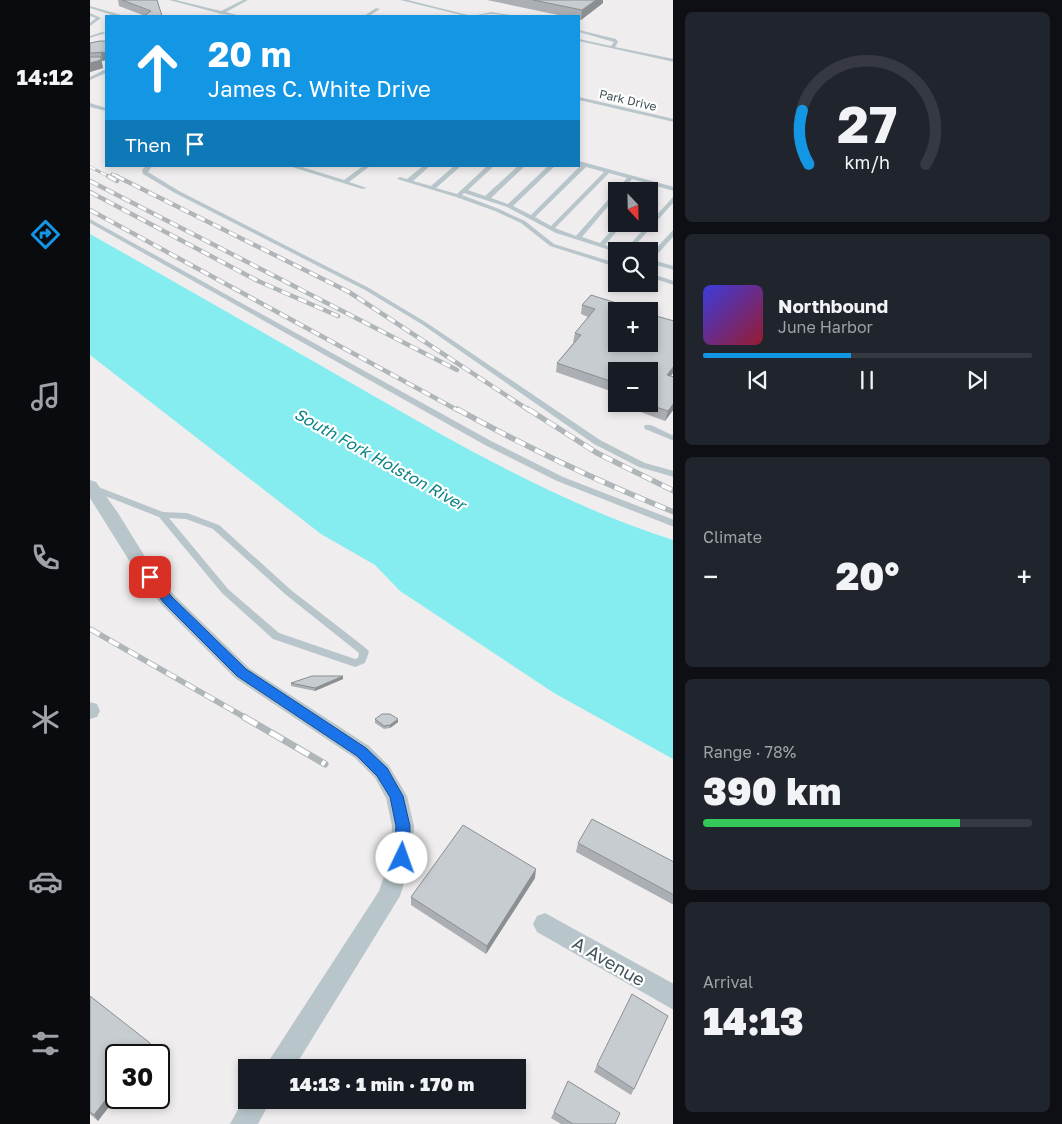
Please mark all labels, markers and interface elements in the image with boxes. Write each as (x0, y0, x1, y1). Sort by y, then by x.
text: 20 m (208, 33, 291, 75)
icon: ahead (125, 35, 190, 100)
text: 14:12 (17, 63, 73, 90)
text: James C. White Drive (208, 75, 431, 102)
street label: Park Drive (598, 86, 658, 114)
text: 27 (837, 92, 898, 154)
icon: arrive (181, 130, 209, 158)
text: Then (125, 133, 171, 156)
text: km/h (845, 151, 890, 173)
north arrow (608, 182, 658, 232)
map controls (608, 182, 658, 412)
icon: directions (28, 217, 63, 252)
button: search (608, 242, 658, 292)
text: Northbound (778, 294, 888, 317)
button: + (608, 302, 658, 352)
text: June Harbor (778, 317, 873, 337)
button: − (608, 362, 658, 412)
icon: previous (744, 366, 772, 394)
icon: pause (853, 366, 881, 394)
icon: next (963, 366, 991, 394)
icon: music (28, 379, 63, 414)
water label: South Fork Holston River (291, 404, 471, 516)
text: Climate (703, 527, 762, 547)
icon: phone (28, 540, 63, 575)
text: 20° (836, 553, 899, 598)
pin (129, 556, 171, 598)
text: − (703, 560, 718, 593)
text: + (1017, 560, 1032, 593)
icon: arrive (136, 563, 164, 591)
icon: climate (28, 702, 63, 737)
text: Range · 78% (703, 742, 796, 762)
text: 390 km (703, 768, 841, 813)
position arrow (375, 831, 427, 883)
icon: car (28, 864, 63, 899)
street label: A Avenue (569, 931, 649, 991)
text: Arrival (703, 972, 753, 992)
text: 14:13 (703, 998, 804, 1043)
icon: filters (28, 1026, 63, 1061)
speed limit sign: 30 (105, 1044, 170, 1109)
text: 14:13 · 1 min · 170 m (290, 1072, 474, 1095)

